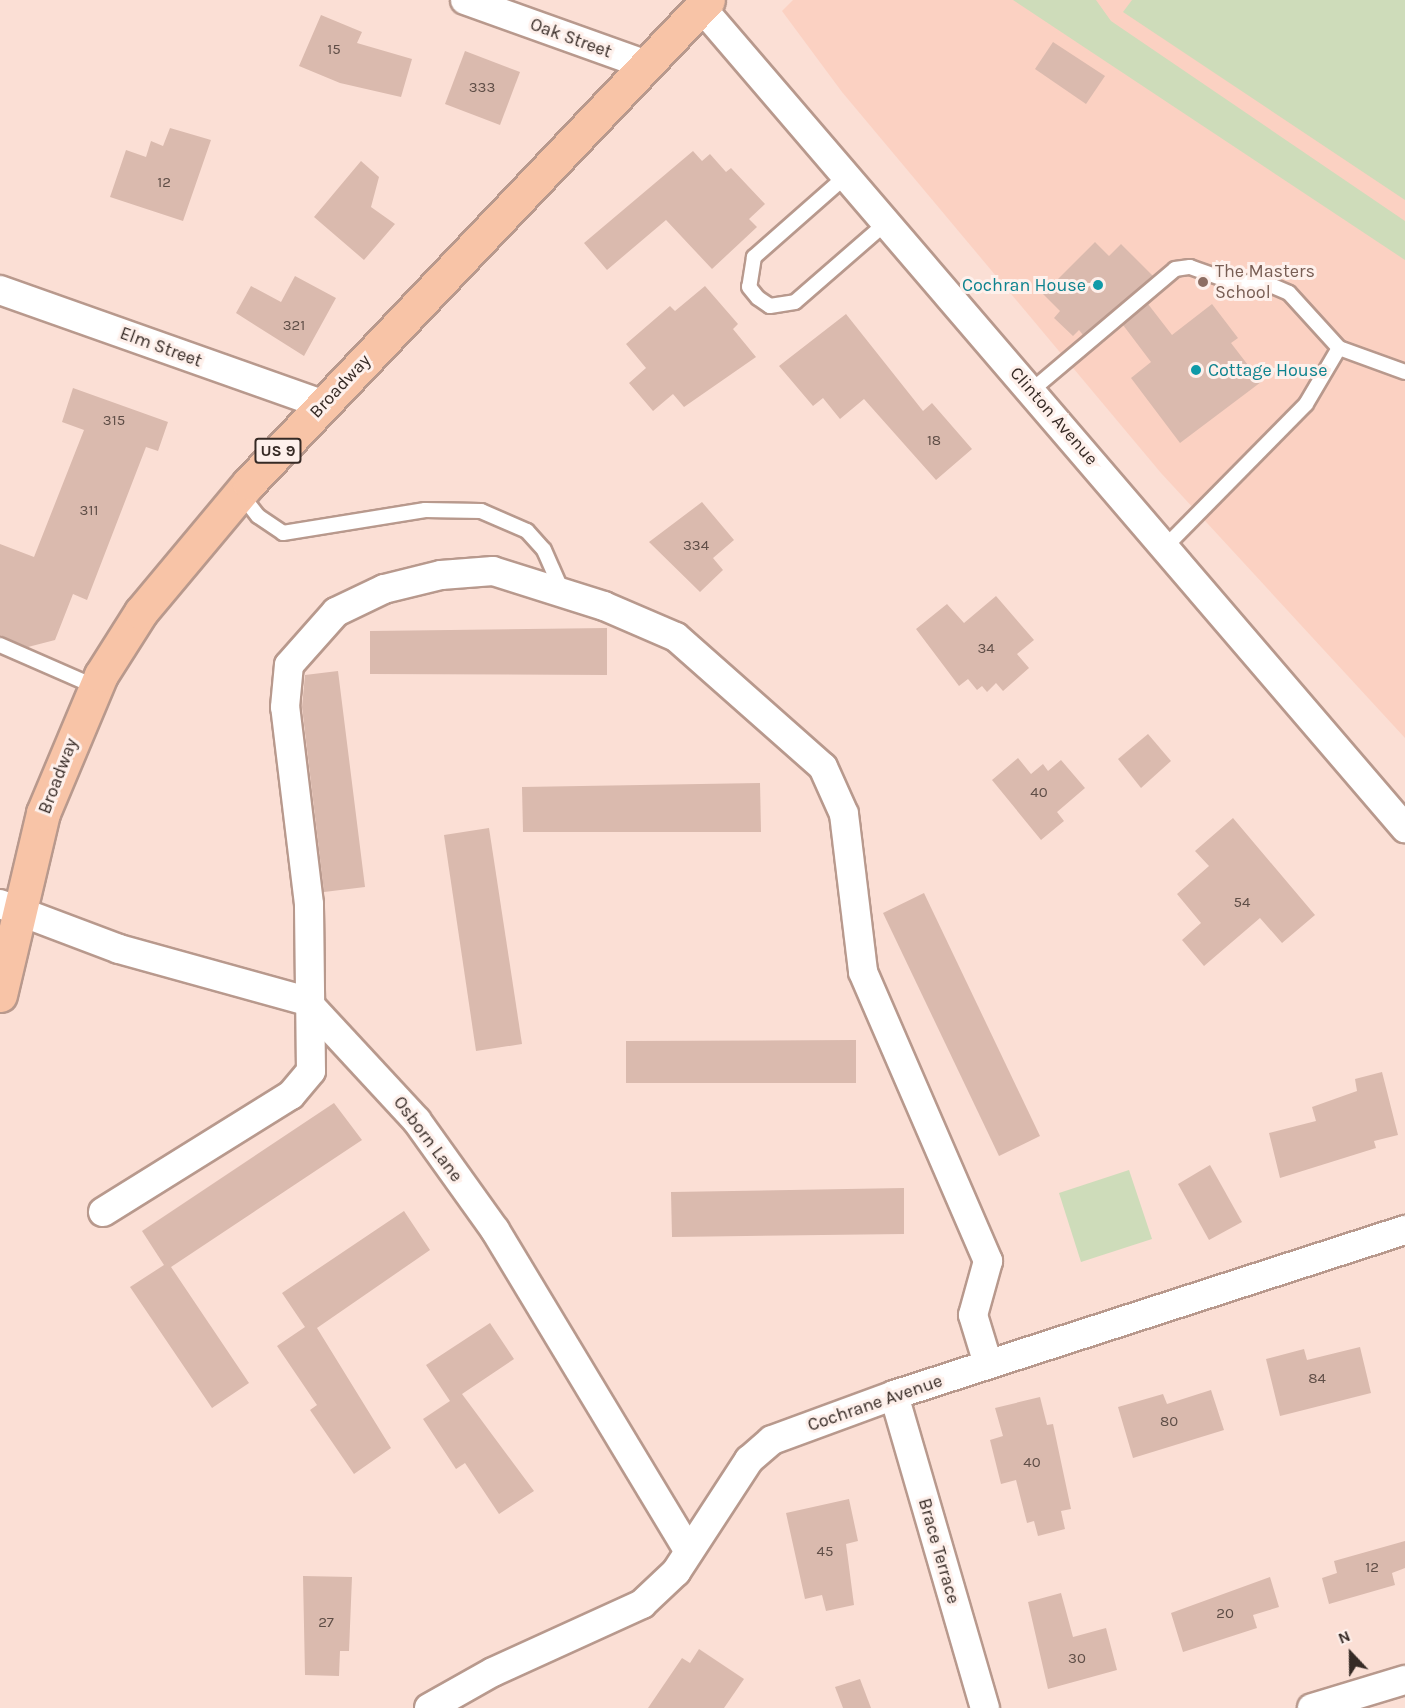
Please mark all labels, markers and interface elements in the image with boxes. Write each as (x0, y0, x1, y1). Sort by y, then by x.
street label: Oak Street (527, 13, 615, 63)
house number: 15 (327, 41, 341, 59)
house number: 333 (469, 79, 495, 97)
house number: 12 (157, 174, 171, 192)
place label: The Masters School (1215, 261, 1315, 304)
place label: Cochran House (962, 274, 1086, 296)
marker: The Masters School (1196, 275, 1210, 289)
marker: Cochran House (1091, 278, 1105, 292)
house number: 321 (283, 317, 305, 335)
street label: Elm Street (117, 322, 205, 372)
street label: Broadway (305, 350, 375, 422)
place label: Cottage House (1208, 359, 1327, 381)
street label: Clinton Avenue (1005, 362, 1103, 470)
marker: Cottage House (1189, 363, 1203, 377)
house number: 315 (103, 412, 125, 430)
house number: 18 (927, 432, 941, 450)
road number: US 9 (254, 438, 302, 464)
house number: 311 (80, 502, 98, 520)
house number: 334 (683, 537, 709, 555)
house number: 34 (977, 640, 995, 658)
street label: Broadway (34, 735, 82, 817)
house number: 40 (1030, 784, 1048, 802)
house number: 54 (1234, 894, 1250, 912)
street label: Osborn Lane (389, 1092, 467, 1186)
street label: Cochrane Avenue (805, 1370, 945, 1436)
house number: 84 (1308, 1370, 1326, 1388)
house number: 80 (1160, 1413, 1178, 1431)
house number: 40 (1023, 1454, 1041, 1472)
street label: Brace Terrace (914, 1496, 964, 1606)
house number: 45 (817, 1543, 833, 1561)
house number: 12 (1365, 1559, 1379, 1577)
house number: 20 (1216, 1605, 1234, 1623)
house number: 27 (318, 1614, 334, 1632)
north arrow (1321, 1624, 1381, 1684)
text: N (1335, 1626, 1353, 1648)
house number: 30 (1068, 1650, 1086, 1668)

